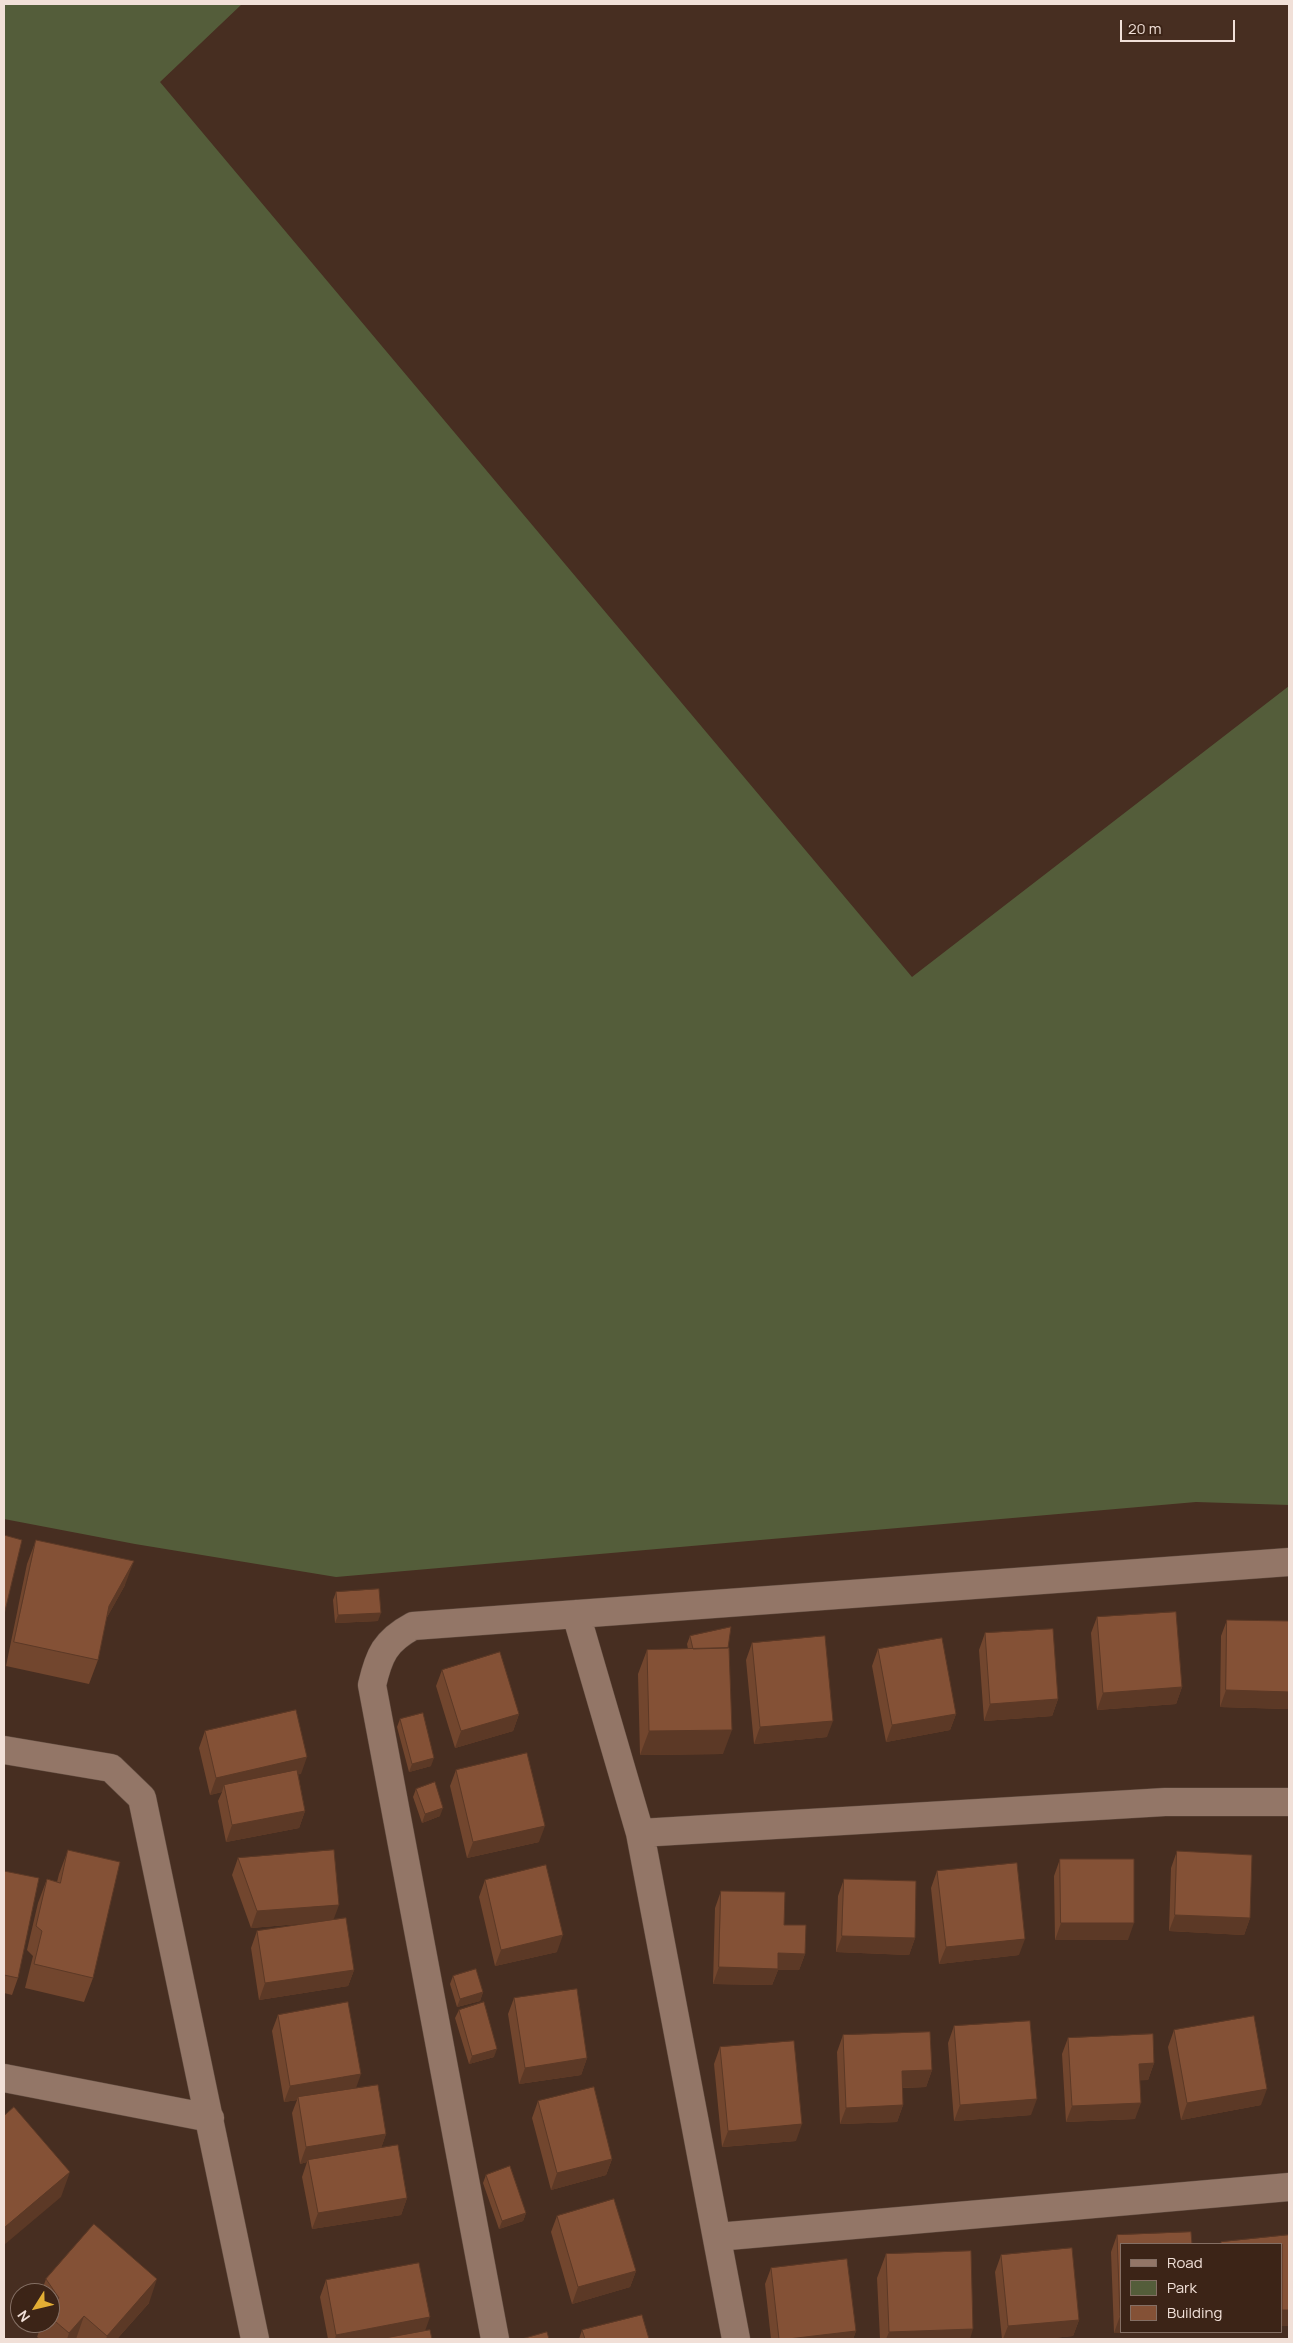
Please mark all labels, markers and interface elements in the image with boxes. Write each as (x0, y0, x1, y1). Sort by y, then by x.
scale bar (1123, 10, 1238, 42)
text: 20 m (1128, 18, 1161, 39)
legend (1120, 2243, 1283, 2333)
text: Road (1167, 2252, 1203, 2273)
text: Park (1167, 2277, 1197, 2298)
north arrow (10, 2283, 60, 2333)
text: Building (1167, 2302, 1222, 2323)
text: N (13, 2307, 34, 2326)

